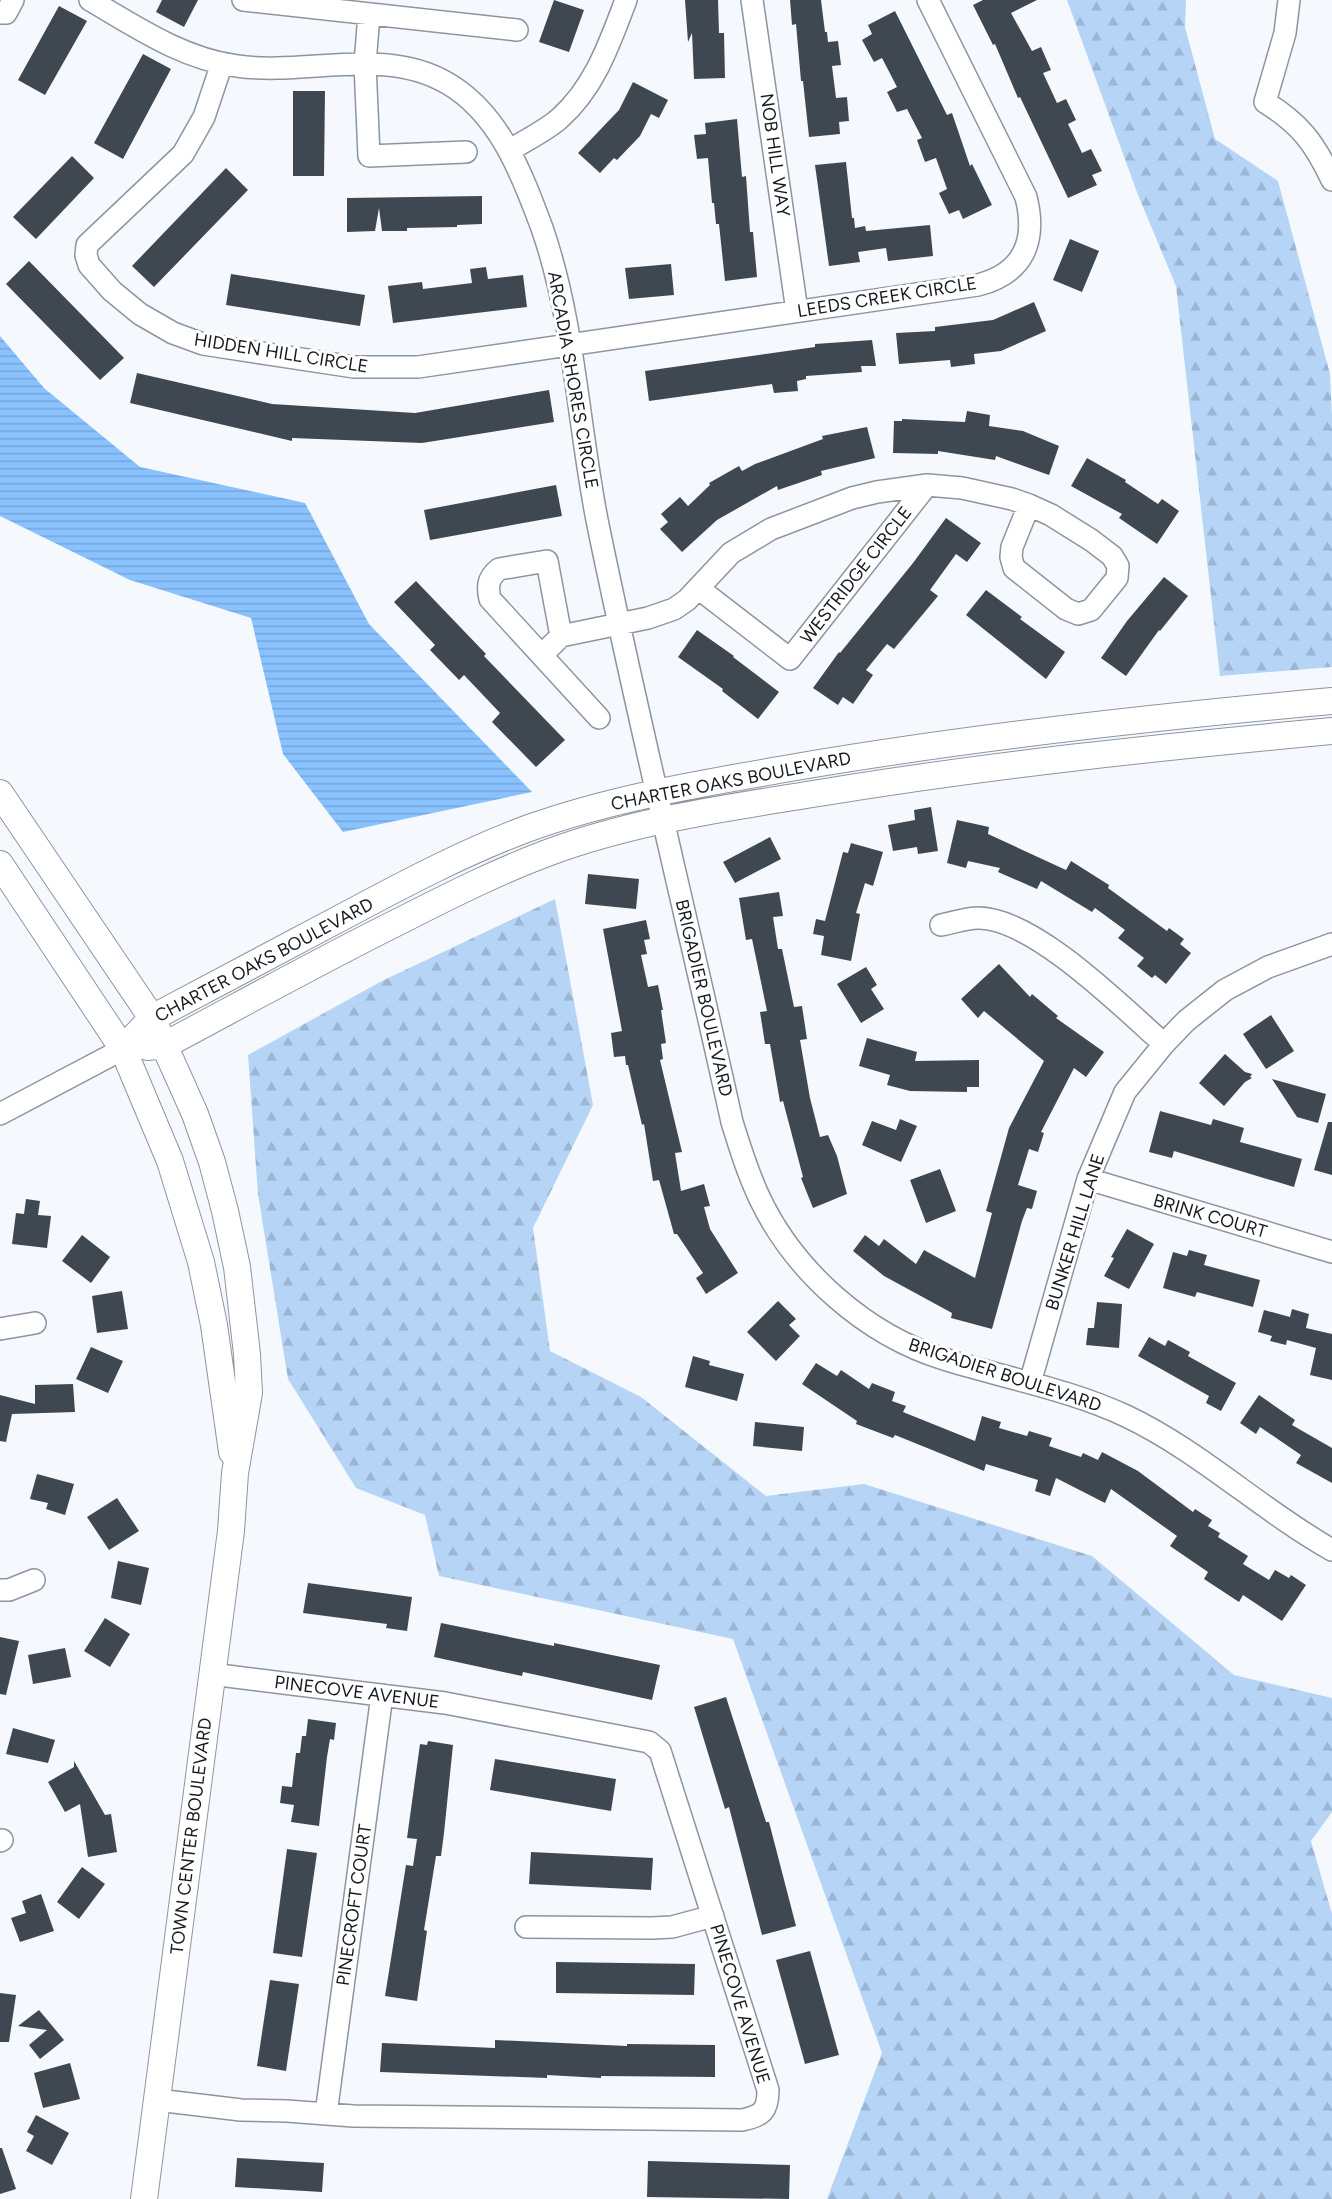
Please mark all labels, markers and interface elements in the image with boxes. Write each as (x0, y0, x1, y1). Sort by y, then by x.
street label: NOB HILL WAY (755, 92, 795, 218)
street label: ARCADIA SHORES CIRCLE (543, 269, 603, 491)
street label: LEEDS CREEK CIRCLE (796, 272, 978, 322)
street label: HIDDEN HILL CIRCLE (192, 328, 370, 378)
street label: WESTRIDGE CIRCLE (796, 502, 916, 648)
street label: CHARTER OAKS BOULEVARD (609, 747, 853, 815)
street label: CHARTER OAKS BOULEVARD (151, 893, 377, 1027)
street label: BRIGADIER BOULEVARD (671, 897, 737, 1099)
street label: BUNKER HILL LANE (1041, 1151, 1109, 1313)
street label: BRINK COURT (1151, 1189, 1269, 1243)
street label: BRIGADIER BOULEVARD (906, 1333, 1104, 1417)
street label: PINECOVE AVENUE (273, 1671, 441, 1713)
street label: TOWN CENTER BOULEVARD (166, 1716, 216, 1956)
street label: PINECROFT COURT (332, 1823, 376, 1987)
street label: PINECOVE AVENUE (705, 1921, 775, 2087)

